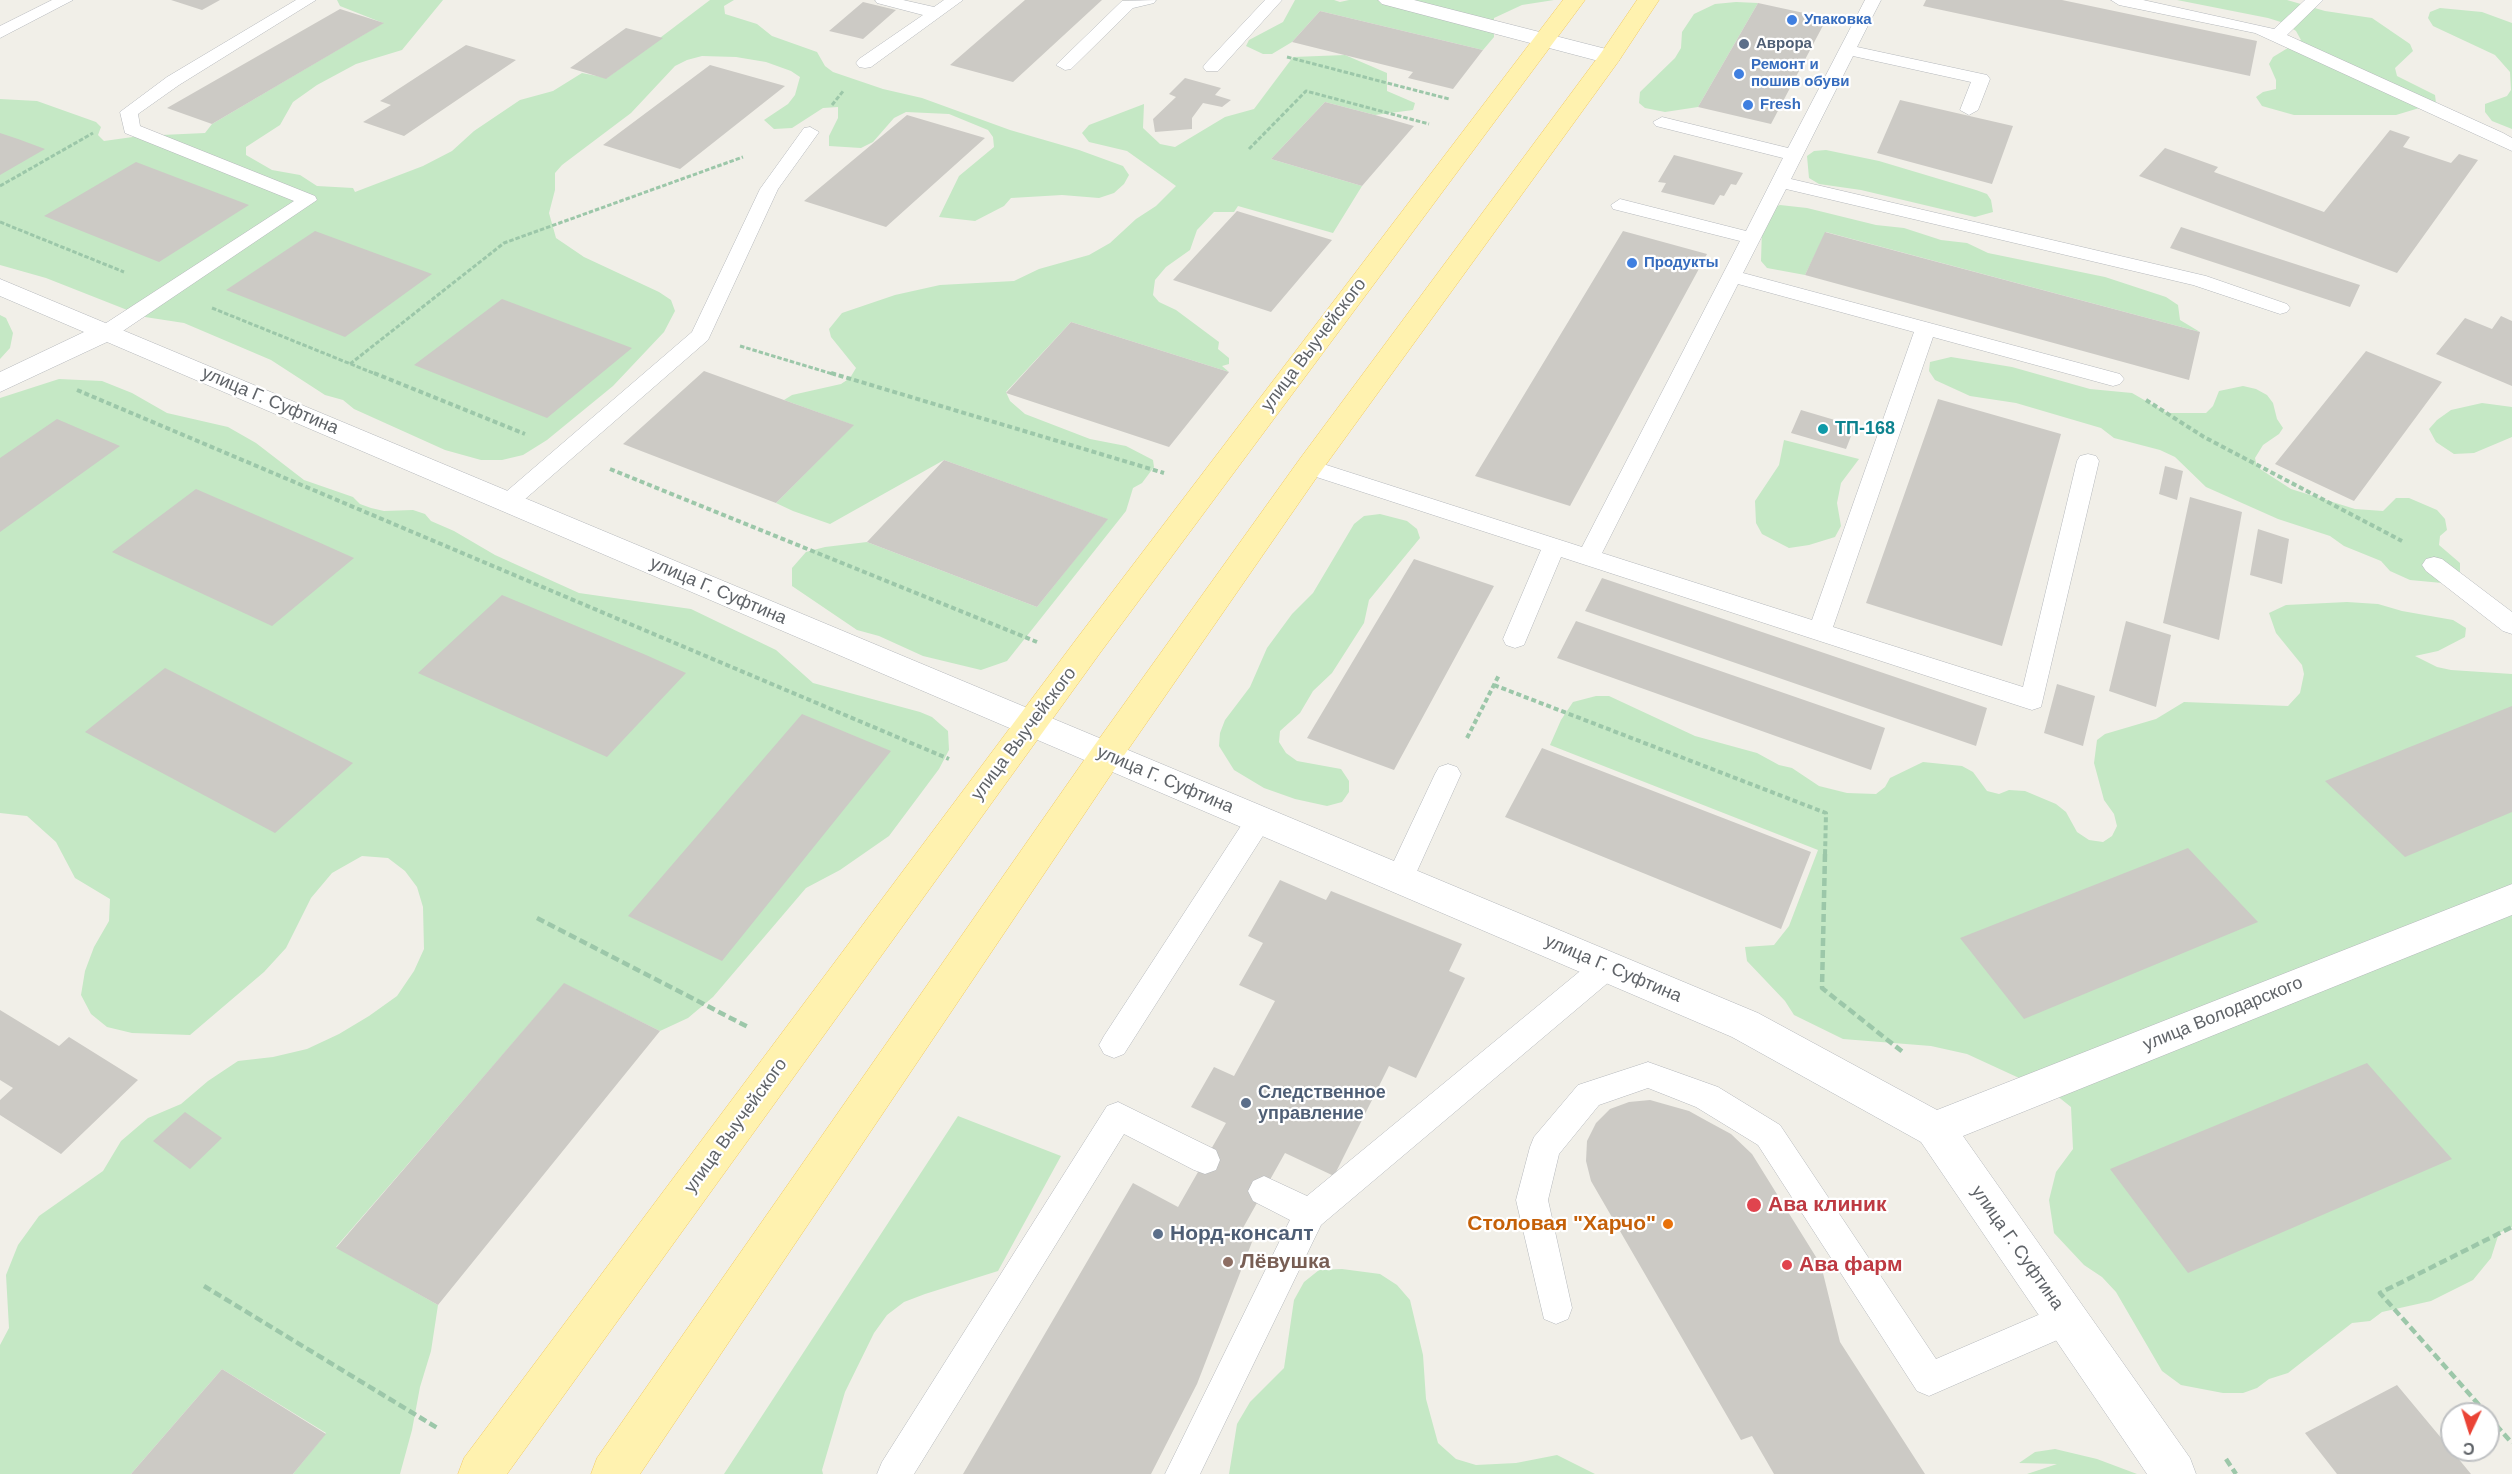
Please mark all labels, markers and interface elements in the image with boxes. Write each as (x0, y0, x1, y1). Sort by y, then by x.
place label: Упаковка (1804, 11, 1872, 29)
marker: Упаковка (1785, 13, 1799, 27)
place label: Аврора (1756, 35, 1812, 53)
marker: Аврора (1737, 37, 1751, 51)
place label: Ремонт и пошив обуви (1751, 56, 1849, 91)
marker: Ремонт и пошив обуви (1732, 67, 1746, 81)
place label: Fresh (1760, 96, 1801, 114)
marker: Fresh (1741, 98, 1755, 112)
place label: Продукты (1644, 254, 1719, 272)
marker: Продукты (1625, 256, 1639, 270)
street label: улица Выучейского (1257, 274, 1371, 416)
street label: улица Г. Суфтина (198, 362, 342, 440)
place label: ТП-168 (1835, 418, 1895, 440)
marker: ТП-168 (1816, 422, 1830, 436)
street label: улица Г. Суфтина (646, 552, 790, 630)
street label: улица Выучейского (967, 663, 1081, 805)
street label: улица Г. Суфтина (1093, 741, 1237, 819)
street label: улица Г. Суфтина (1541, 930, 1685, 1008)
street label: улица Володарского (2140, 972, 2306, 1056)
street label: улица Выучейского (680, 1054, 792, 1198)
place label: Следственное управление (1258, 1082, 1386, 1124)
marker: Следственное управление (1239, 1096, 1253, 1110)
street label: улица Г. Суфтина (1966, 1182, 2068, 1314)
place label: Ава клиник (1768, 1192, 1886, 1218)
marker: Ава клиник (1745, 1196, 1763, 1214)
place label: Столовая "Харчо" (1467, 1211, 1656, 1237)
marker: Столовая "Харчо" (1661, 1217, 1675, 1231)
place label: Норд-консалт (1170, 1221, 1314, 1247)
marker: Норд-консалт (1151, 1227, 1165, 1241)
place label: Лёвушка (1240, 1249, 1330, 1275)
place label: Ава фарм (1799, 1252, 1902, 1278)
marker: Лёвушка (1221, 1255, 1235, 1269)
marker: Ава фарм (1780, 1258, 1794, 1272)
north arrow (2440, 1402, 2500, 1462)
text: С (2462, 1440, 2475, 1457)

